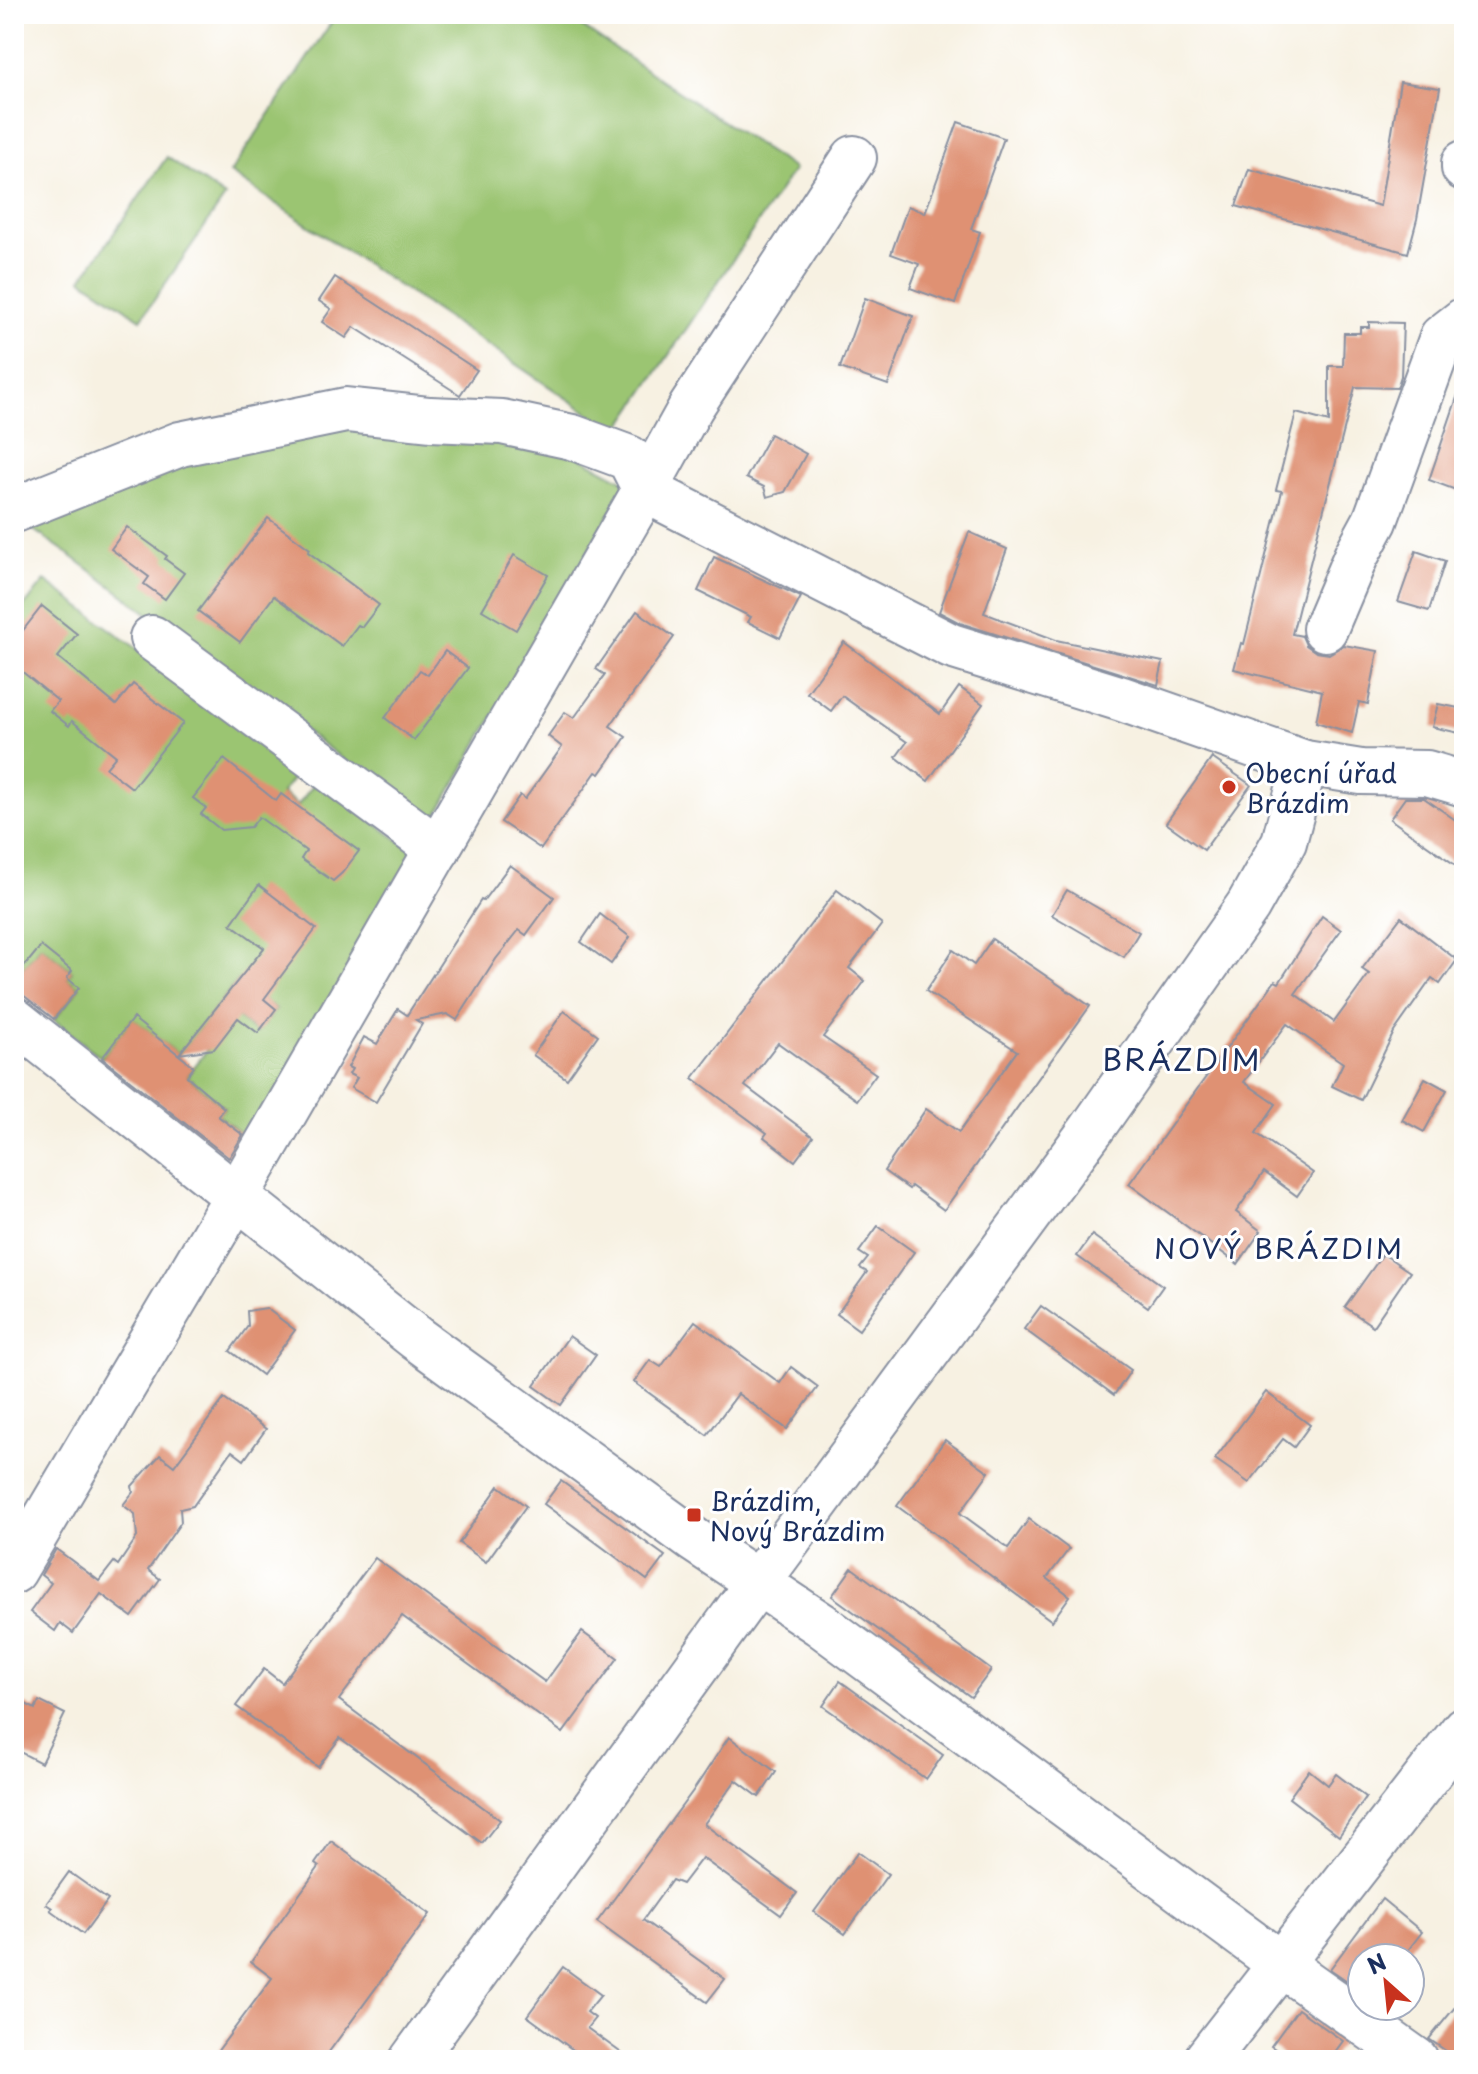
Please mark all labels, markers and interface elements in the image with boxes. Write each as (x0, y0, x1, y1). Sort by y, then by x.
place label: Obecní úřad Brázdim (1245, 753, 1397, 822)
marker: Obecní úřad Brázdim (1220, 778, 1238, 796)
district label: BRÁZDIM (1102, 1036, 1262, 1081)
district label: NOVÝ BRÁZDIM (1154, 1226, 1404, 1269)
place label: Brázdim, Nový Brázdim (710, 1481, 885, 1550)
marker: Brázdim, Nový Brázdim (685, 1506, 703, 1524)
north arrow (1346, 1942, 1426, 2022)
text: N (1361, 1944, 1391, 1982)

